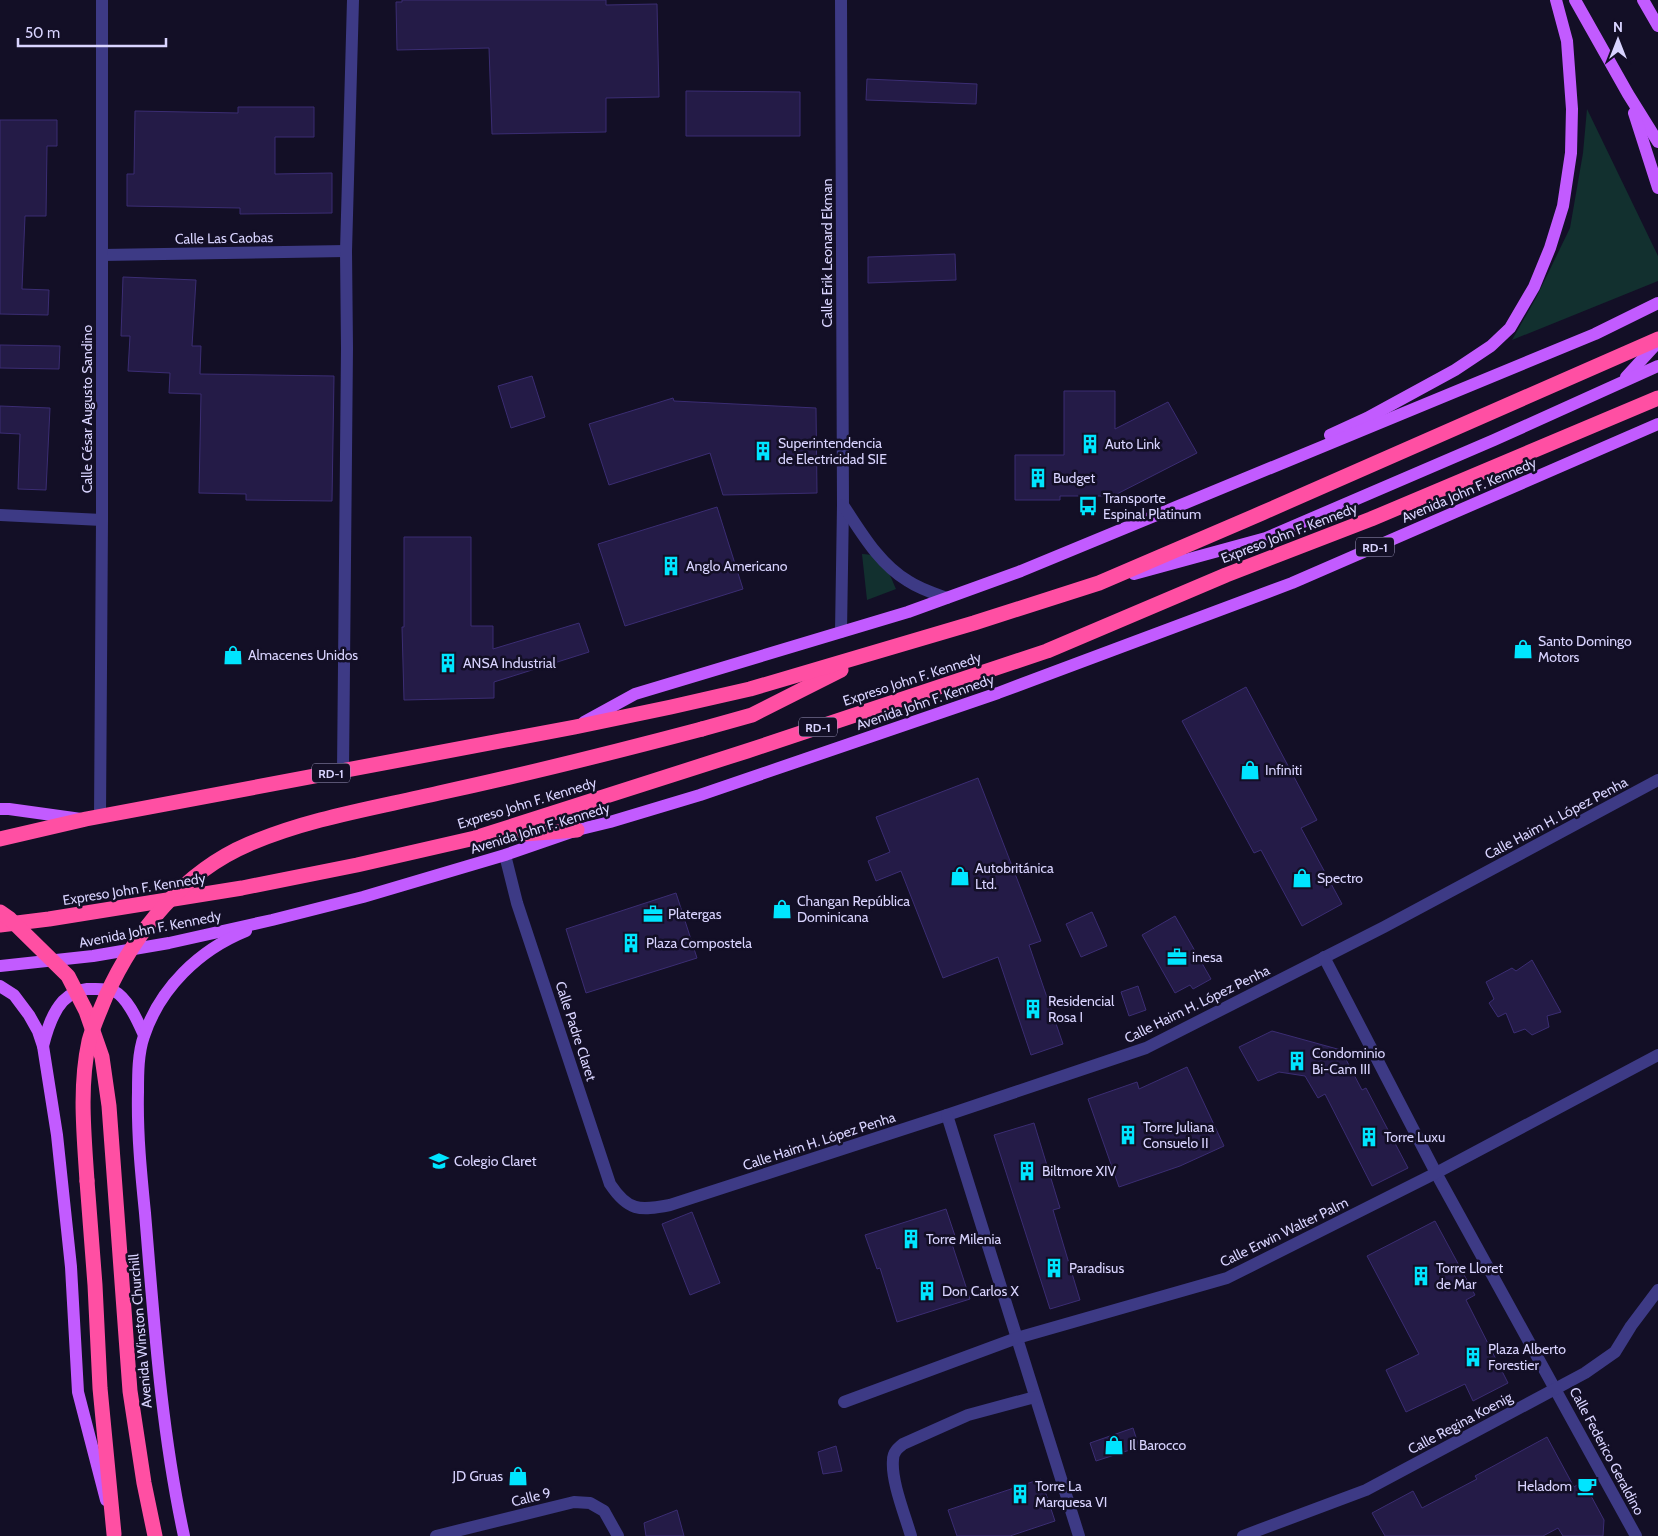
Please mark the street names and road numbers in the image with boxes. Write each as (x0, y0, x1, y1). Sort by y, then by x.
street label: Calle Erik Leonard Ekman (818, 178, 836, 327)
street label: Calle Las Caobas (175, 228, 273, 248)
street label: Calle César Augusto Sandino (78, 325, 96, 493)
street label: Avenida John F. Kennedy (1399, 453, 1539, 527)
street label: Expreso John F. Kennedy (1218, 499, 1360, 567)
road number: RD-1 (1356, 538, 1394, 556)
street label: Expreso John F. Kennedy (840, 648, 984, 710)
street label: Avenida John F. Kennedy (854, 670, 996, 734)
road number: RD-1 (799, 718, 837, 736)
road number: RD-1 (312, 764, 350, 782)
street label: Expreso John F. Kennedy (455, 773, 599, 833)
street label: Calle Haim H. López Penha (1481, 773, 1631, 863)
street label: Avenida John F. Kennedy (468, 798, 612, 858)
street label: Expreso John F. Kennedy (61, 869, 207, 909)
street label: Avenida John F. Kennedy (77, 906, 223, 952)
street label: Calle Haim H. López Penha (1121, 961, 1273, 1047)
street label: Calle Padre Claret (551, 979, 601, 1083)
street label: Calle Haim H. López Penha (740, 1108, 898, 1174)
street label: Calle Erwin Walter Palm (1217, 1193, 1351, 1271)
street label: Avenida Winston Churchill (124, 1252, 156, 1409)
street label: Calle Federico Geraldino (1566, 1384, 1649, 1518)
street label: Calle Regina Koenig (1405, 1387, 1516, 1458)
street label: Calle 9 (509, 1483, 553, 1511)

